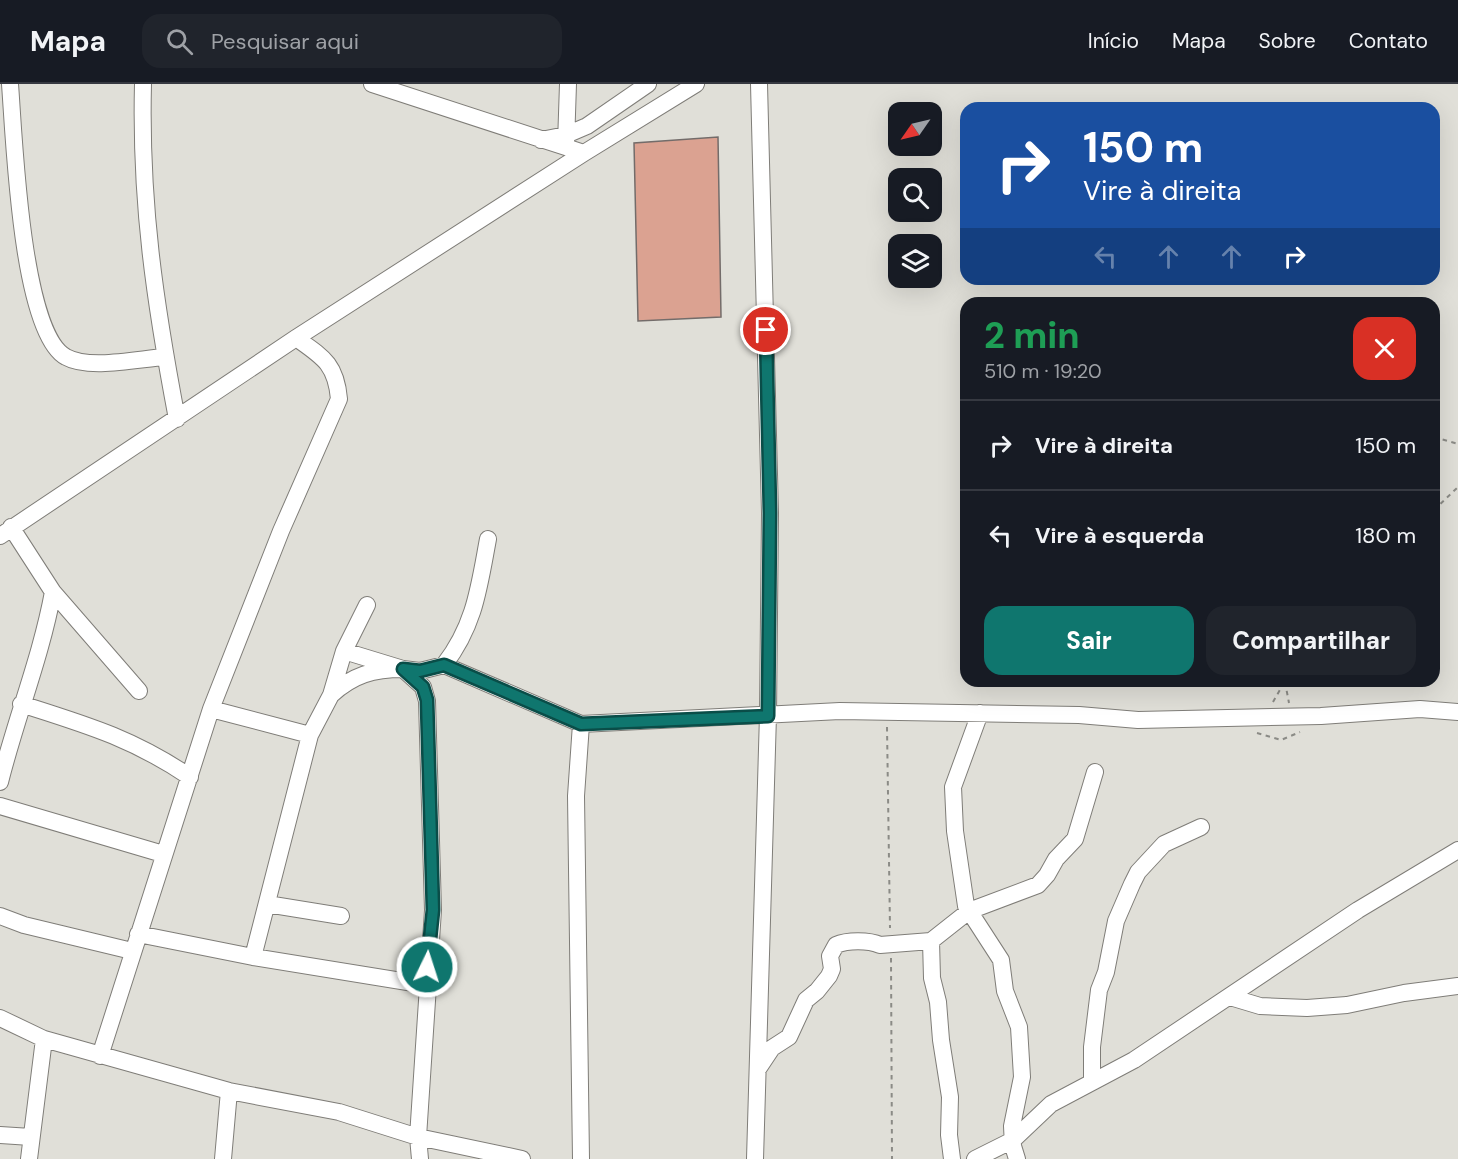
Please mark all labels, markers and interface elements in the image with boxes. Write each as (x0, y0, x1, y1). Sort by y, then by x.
search box (142, 14, 562, 68)
text: Mapa (30, 23, 106, 60)
icon: search (163, 25, 196, 58)
text: Pesquisar aqui (211, 27, 359, 56)
text: Início (1088, 27, 1139, 55)
text: Mapa (1172, 27, 1226, 55)
text: Sobre (1259, 27, 1316, 55)
text: Contato (1349, 27, 1428, 55)
north arrow (888, 102, 942, 156)
map controls (888, 102, 942, 288)
text: 150 m (1083, 120, 1203, 175)
icon: right (984, 126, 1062, 204)
button: search (888, 168, 942, 222)
text: Vire à direita (1083, 173, 1241, 208)
button: layers (888, 234, 942, 288)
icon: left (1089, 240, 1122, 273)
icon: ahead (1152, 240, 1185, 273)
icon: ahead (1215, 240, 1248, 273)
icon: right (1278, 240, 1311, 273)
pin (740, 304, 791, 355)
text: 2 min (984, 312, 1080, 359)
icon: arrive (749, 313, 782, 346)
button: close (1353, 317, 1416, 380)
text: 510 m · 19:20 (984, 358, 1102, 384)
icon: right (984, 429, 1017, 462)
text: Vire à direita (1035, 431, 1173, 460)
text: 150 m (1355, 431, 1416, 460)
icon: left (984, 519, 1017, 552)
text: Vire à esquerda (1035, 521, 1204, 550)
text: 180 m (1355, 521, 1416, 550)
button: Sair (984, 606, 1194, 675)
button: Compartilhar (1206, 606, 1416, 675)
position arrow (395, 935, 459, 999)

